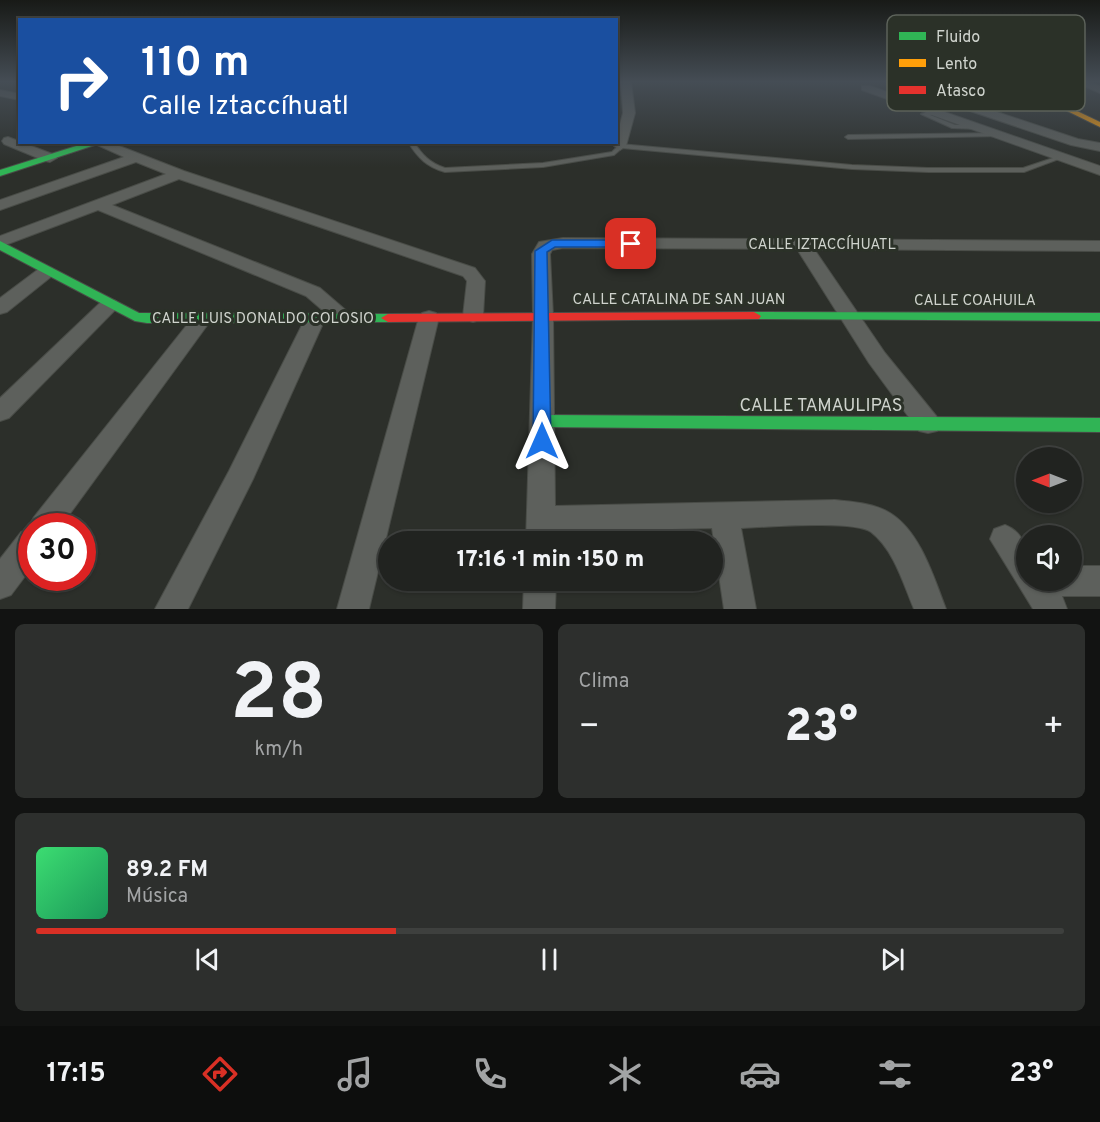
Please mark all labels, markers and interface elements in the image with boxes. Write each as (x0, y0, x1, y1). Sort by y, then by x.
legend (887, 15, 1085, 111)
text: Fluido (936, 28, 980, 48)
text: 110 m (141, 38, 250, 91)
icon: right (42, 42, 120, 120)
text: Lento (936, 55, 977, 75)
text: Atasco (936, 82, 985, 102)
text: Calle Iztaccíhuatl (141, 90, 349, 124)
pin (605, 218, 656, 269)
icon: arrive (614, 227, 647, 260)
street label: CALLE IZTACCÍHUATL (748, 235, 896, 255)
street label: CALLE CATALINA DE SAN JUAN (572, 291, 786, 310)
street label: CALLE COAHUILA (914, 292, 1036, 311)
street label: CALLE LUIS DONALDO COLOSIO (152, 310, 374, 329)
street label: CALLE TAMAULIPAS (739, 395, 903, 418)
position arrow (510, 409, 574, 473)
north arrow (1016, 447, 1082, 513)
map controls (1016, 447, 1082, 591)
speed limit sign: 30 (18, 513, 96, 591)
button: sound (1016, 525, 1082, 591)
text: 17:16 · 1 min · 150 m (457, 547, 644, 574)
text: 28 (230, 648, 327, 747)
text: Clima (579, 669, 629, 695)
text: 23° (785, 700, 858, 757)
text: − (579, 707, 600, 749)
text: + (1043, 707, 1064, 749)
text: km/h (254, 737, 303, 763)
text: 89.2 FM (126, 857, 208, 884)
text: Música (126, 884, 188, 910)
icon: previous (191, 943, 224, 976)
icon: pause (533, 943, 566, 976)
icon: next (876, 943, 909, 976)
icon: directions (199, 1053, 241, 1095)
icon: music (334, 1053, 376, 1095)
icon: phone (469, 1053, 511, 1095)
icon: climate (604, 1053, 646, 1095)
icon: car (739, 1053, 781, 1095)
icon: filters (874, 1053, 916, 1095)
text: 17:15 (47, 1057, 106, 1091)
text: 23° (1009, 1057, 1053, 1091)

